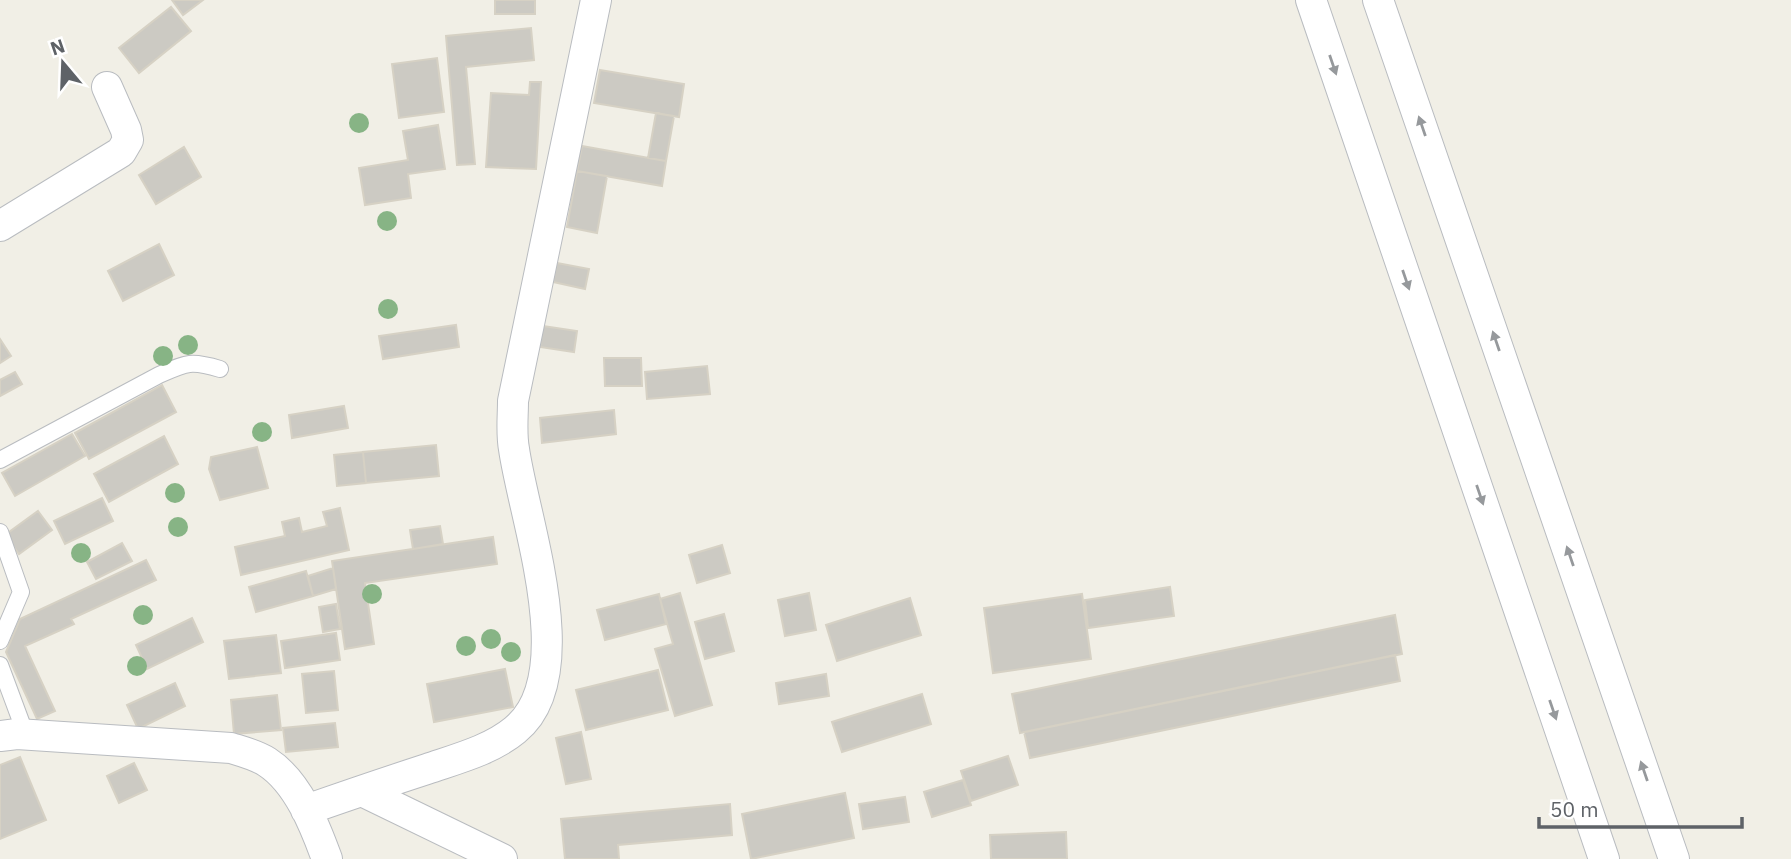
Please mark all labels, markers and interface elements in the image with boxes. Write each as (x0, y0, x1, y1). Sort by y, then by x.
north arrow (28, 28, 98, 98)
text: N (47, 33, 68, 61)
one-way arrow (1328, 54, 1339, 75)
one-way arrow (1416, 115, 1427, 136)
one-way arrow (1401, 269, 1412, 290)
one-way arrow (1490, 331, 1501, 352)
one-way arrow (1475, 485, 1486, 506)
one-way arrow (1564, 546, 1575, 567)
one-way arrow (1549, 700, 1559, 721)
one-way arrow (1638, 761, 1649, 782)
scale bar (1539, 786, 1742, 830)
text: 50 m (1550, 795, 1599, 823)

